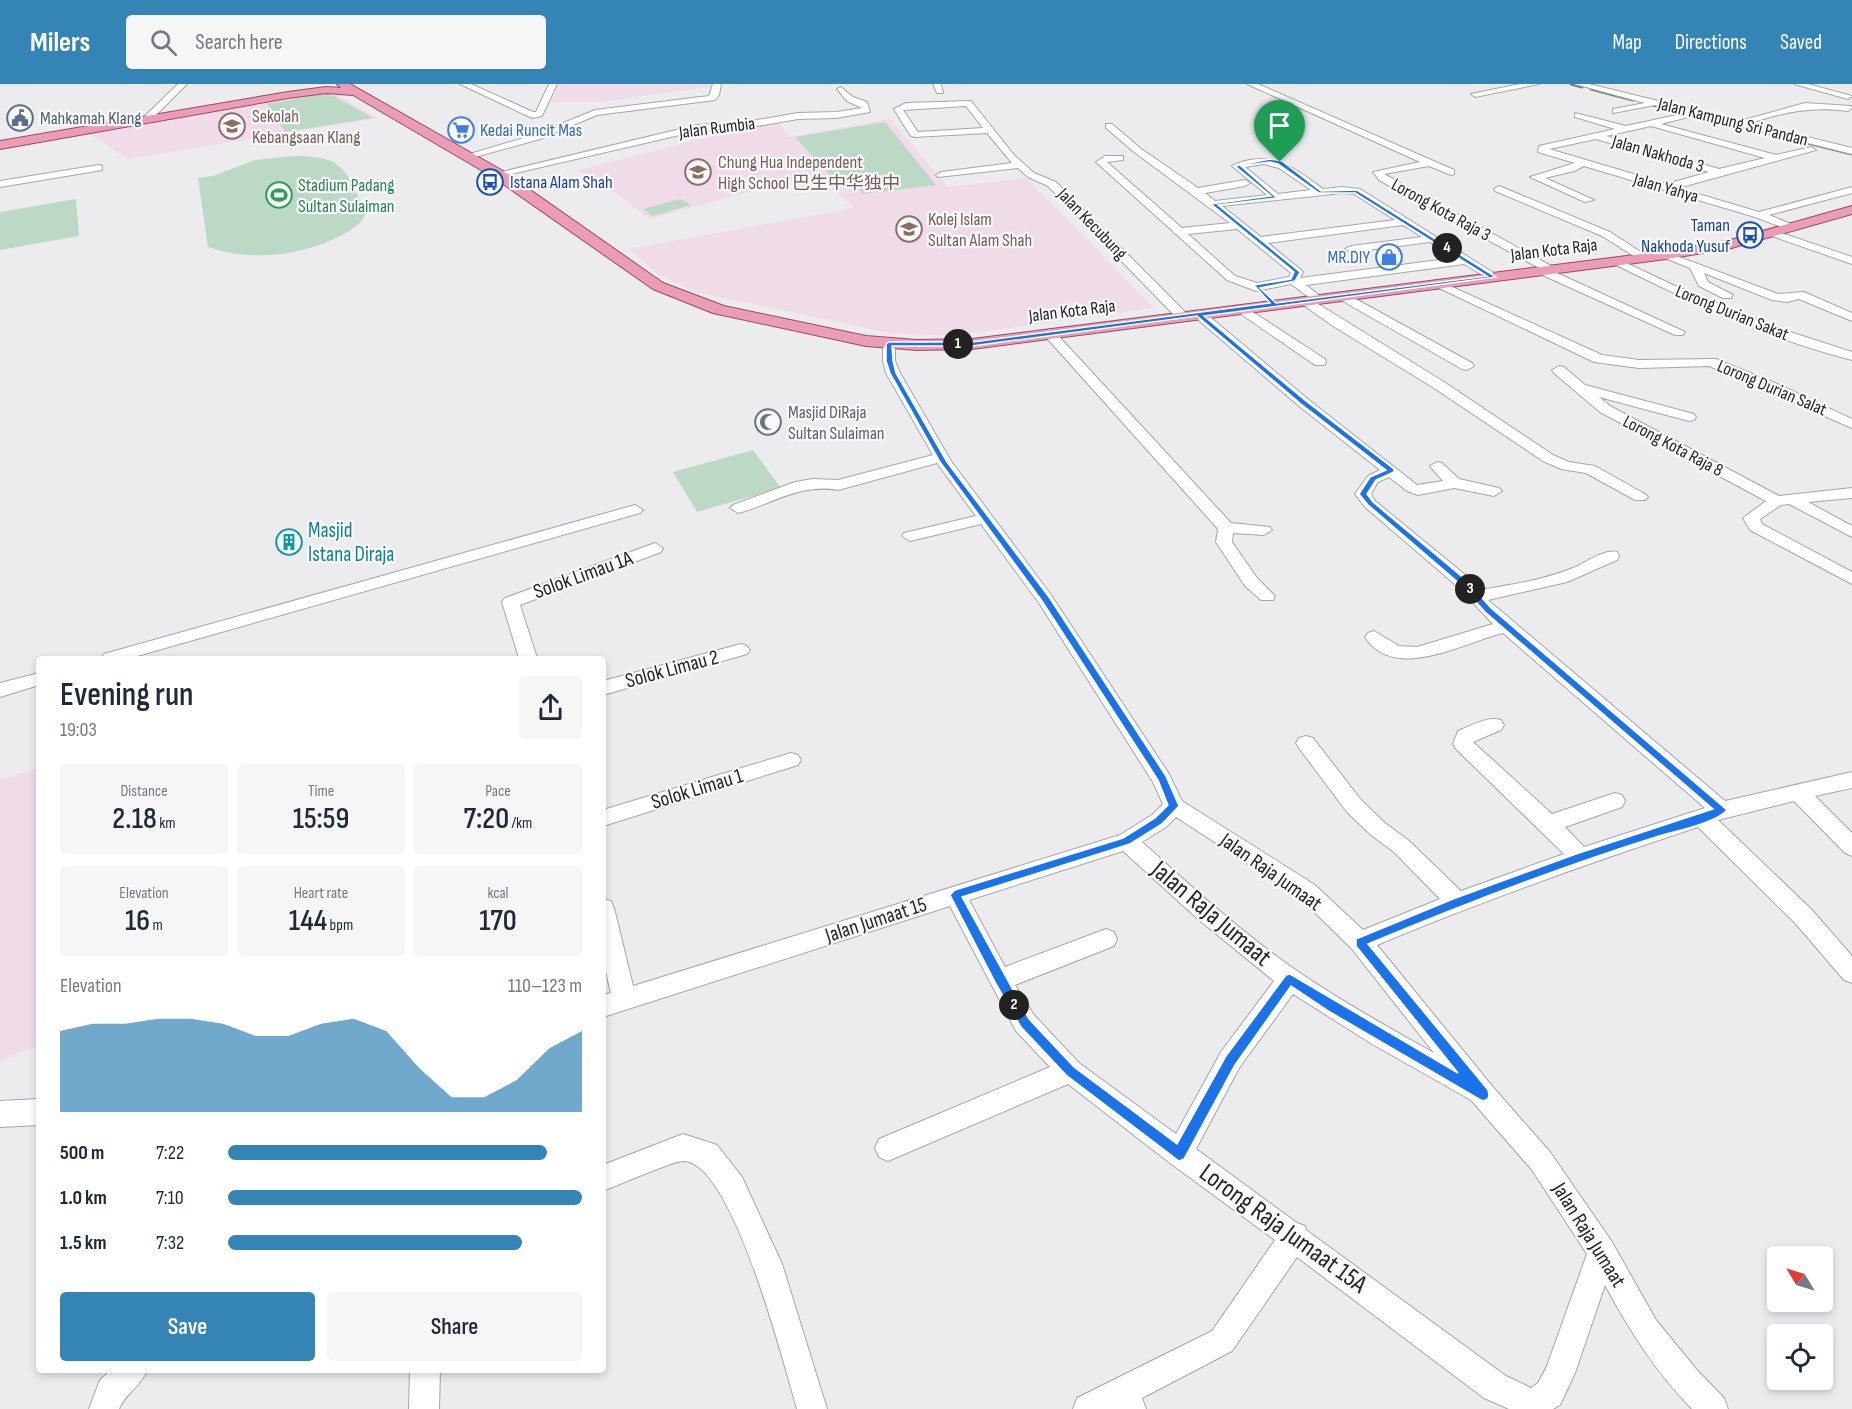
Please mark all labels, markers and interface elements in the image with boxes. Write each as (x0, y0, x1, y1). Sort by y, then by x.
search box (126, 15, 546, 69)
text: Milers (30, 26, 90, 59)
icon: search (147, 26, 180, 59)
text: Search here (195, 29, 283, 56)
text: Map (1612, 30, 1642, 55)
text: Directions (1675, 30, 1747, 55)
text: Saved (1780, 30, 1822, 55)
street label: Jalan Kampung Sri Pandan (1655, 93, 1810, 151)
pin (1254, 100, 1305, 162)
public building icon: Mahkamah Klang (5, 103, 35, 133)
place label: Sekolah Kebangsaan Klang (252, 106, 361, 148)
place label: Mahkamah Klang (40, 108, 142, 129)
icon: arrive (1263, 109, 1296, 142)
school or university icon: Sekolah Kebangsaan Klang (217, 111, 247, 141)
street label: Jalan Rumbia (677, 113, 756, 143)
supermarket icon: Kedai Runcit Mas (446, 115, 476, 145)
place label: Kedai Runcit Mas (480, 120, 582, 141)
street label: Jalan Nakhoda 3 (1609, 131, 1706, 177)
place label: Chung Hua Independent High School 巴生中华独中 (718, 152, 900, 194)
school or university icon: Chung Hua Independent High School 巴生中华独中 (683, 157, 713, 187)
bus stop icon: Istana Alam Shah (475, 167, 505, 197)
street label: Jalan Yahya (1630, 168, 1701, 207)
place label: Istana Alam Shah (510, 172, 613, 193)
street label: Lorong Kota Raja 3 (1388, 174, 1494, 246)
place label: Stadium Padang Sultan Sulaiman (298, 175, 395, 217)
sports icon: Stadium Padang Sultan Sulaiman (264, 180, 294, 210)
street label: Jalan Kecubung (1052, 183, 1131, 264)
place label: Kolej Islam Sultan Alam Shah (928, 209, 1032, 251)
school or university icon: Kolej Islam Sultan Alam Shah (894, 214, 924, 244)
place label: Taman Nakhoda Yusuf (1641, 215, 1731, 257)
bus stop icon: Taman Nakhoda Yusuf (1735, 220, 1765, 250)
pin: 4 (1432, 233, 1462, 263)
street label: Jalan Kota Raja (1508, 234, 1599, 266)
text: 4 (1443, 238, 1451, 257)
shop icon: MR.DIY (1374, 242, 1404, 272)
place label: MR.DIY (1328, 247, 1370, 268)
street label: Lorong Durian Sakat (1672, 281, 1792, 345)
street label: Jalan Kota Raja (1026, 295, 1117, 327)
pin: 1 (943, 329, 973, 359)
text: 1 (955, 334, 961, 353)
street label: Lorong Durian Salat (1714, 356, 1830, 421)
place label: Masjid DiRaja Sultan Sulaiman (788, 402, 885, 444)
mosque icon: Masjid DiRaja Sultan Sulaiman (753, 407, 783, 437)
street label: Lorong Kota Raja 8 (1619, 411, 1727, 481)
place label: Masjid Istana Diraja (308, 518, 394, 567)
building icon: Masjid Istana Diraja (274, 527, 304, 557)
street label: Solok Limau 1A (530, 545, 637, 604)
pin: 3 (1455, 574, 1485, 604)
text: 3 (1466, 579, 1474, 598)
street label: Solok Limau 2 (623, 645, 721, 693)
text: Evening run (60, 675, 194, 715)
button: share (519, 676, 582, 739)
text: 19:03 (60, 718, 97, 742)
street label: Solok Limau 1 (648, 763, 746, 815)
text: Distance (120, 782, 168, 801)
text: Time (308, 782, 334, 801)
text: Pace (485, 782, 511, 801)
text: 2.18 (112, 801, 157, 837)
text: 15:59 (293, 801, 349, 837)
text: 7:20 (464, 801, 509, 837)
text: km (157, 814, 176, 833)
text: /km (509, 814, 532, 833)
street label: Jalan Raja Jumaat (1214, 827, 1327, 916)
street label: Jalan RaJa Jumaat (1144, 854, 1277, 973)
text: Elevation (119, 884, 169, 903)
text: Heart rate (294, 884, 348, 903)
text: kcal (487, 884, 509, 903)
street label: Jalan Jumaat 15 (821, 892, 930, 948)
text: 16 (125, 903, 150, 939)
text: 144 (289, 903, 327, 939)
text: 170 (479, 903, 517, 939)
text: m (150, 916, 163, 935)
text: bpm (327, 916, 353, 935)
text: Elevation (60, 974, 122, 998)
text: 110–123 m (508, 974, 582, 998)
pin: 2 (999, 990, 1029, 1020)
text: 2 (1010, 995, 1018, 1014)
text: 500 m (60, 1141, 104, 1165)
text: 7:22 (156, 1141, 184, 1165)
street label: Lorong Raja Jumaat 15A (1193, 1158, 1374, 1301)
street label: Jalan Raja Jumaat (1546, 1177, 1631, 1292)
text: 1.0 km (60, 1186, 107, 1210)
text: 7:10 (156, 1186, 184, 1210)
text: 1.5 km (60, 1231, 106, 1255)
text: 7:32 (156, 1231, 184, 1255)
north arrow (1767, 1246, 1833, 1312)
map controls (1767, 1246, 1833, 1390)
button: Save (60, 1292, 315, 1361)
button: Share (327, 1292, 582, 1361)
button: locate (1767, 1324, 1833, 1390)

